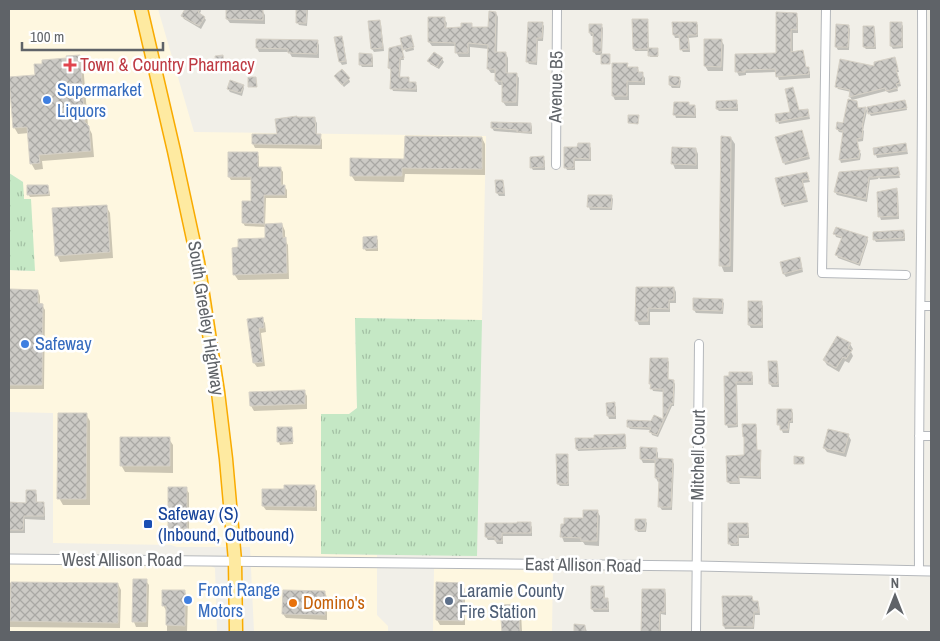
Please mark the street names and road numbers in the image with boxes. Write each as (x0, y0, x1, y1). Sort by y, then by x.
street label: Avenue B5 (542, 51, 569, 124)
street label: South Greeley Highway (182, 239, 231, 397)
street label: Mitchell Court (684, 409, 711, 501)
street label: West Allison Road (62, 547, 182, 572)
street label: East Allison Road (525, 551, 641, 578)

